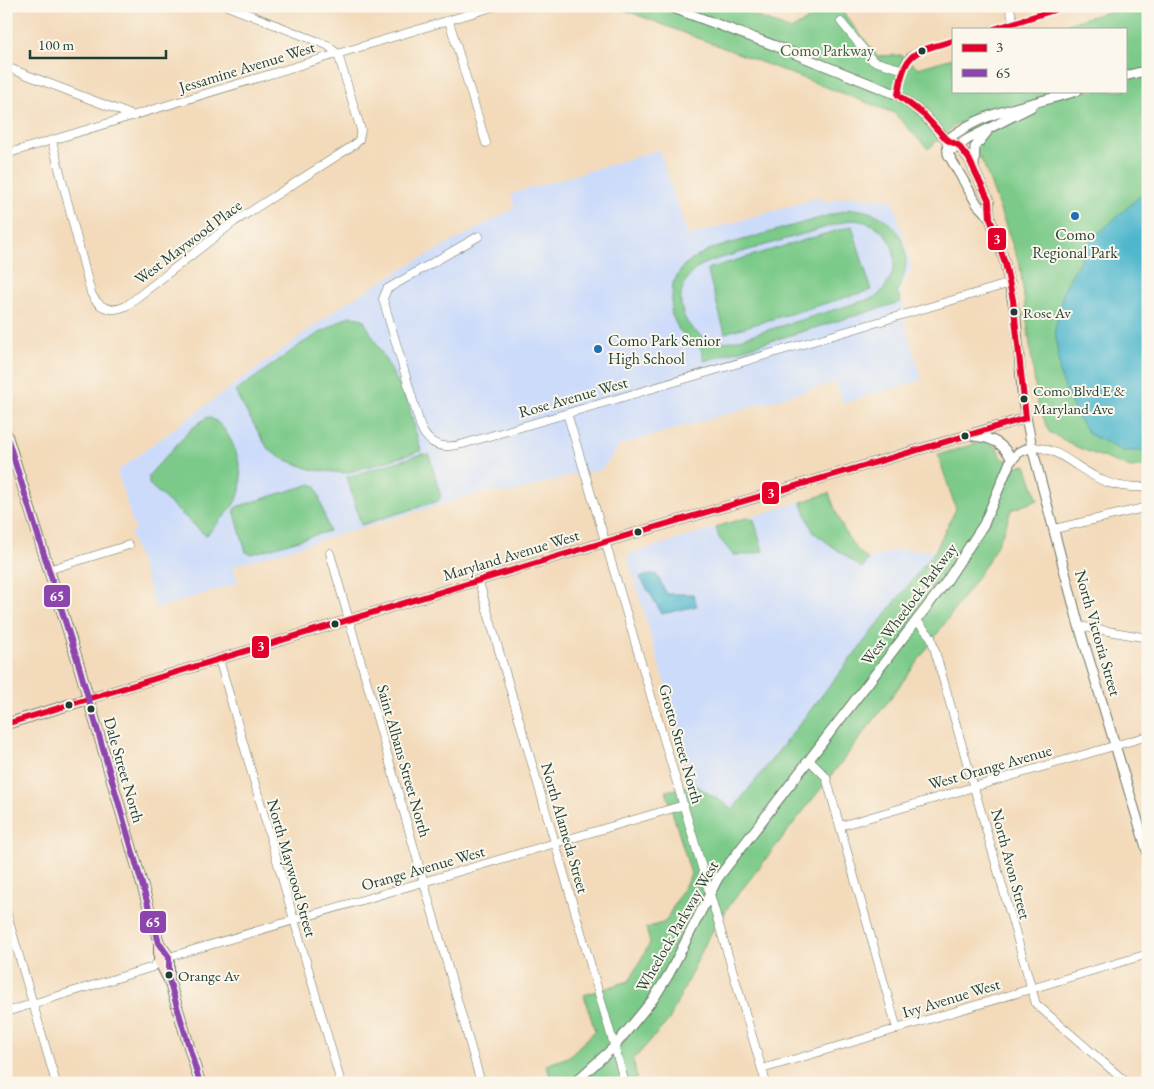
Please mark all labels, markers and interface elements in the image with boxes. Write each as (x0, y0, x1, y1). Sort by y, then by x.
scale bar (30, 28, 166, 60)
legend (952, 28, 1126, 92)
text: 100 m (38, 35, 75, 54)
street label: Jessamine Avenue West (174, 36, 318, 98)
text: 3 (996, 37, 1003, 56)
park label: Como Parkway (780, 40, 875, 61)
unlabelled marker (917, 46, 927, 56)
text: 65 (996, 63, 1010, 82)
street label: West Maywood Place (130, 195, 246, 289)
marker: Como Regional Park (1069, 210, 1081, 222)
place label: Como Regional Park (1032, 224, 1118, 263)
line badge: 3 (987, 227, 1007, 251)
text: 3 (993, 230, 1001, 248)
place label: Rose Av (1023, 303, 1071, 322)
marker: Rose Av (1009, 307, 1019, 317)
place label: Como Park Senior High School (608, 330, 721, 369)
marker: Como Park Senior High School (592, 343, 604, 355)
street label: Rose Avenue West (516, 371, 630, 423)
place label: Como Blvd E & Maryland Ave (1033, 381, 1126, 418)
marker: Como Blvd E & Maryland Ave (1019, 394, 1029, 404)
unlabelled marker (960, 431, 970, 441)
line badge: 3 (761, 481, 780, 505)
text: 3 (767, 484, 775, 502)
street label: Maryland Avenue West (440, 524, 582, 586)
unlabelled marker (633, 527, 643, 537)
street label: West Wheelock Parkway (856, 538, 963, 669)
street label: North Victoria Street (1070, 568, 1126, 698)
line badge: 65 (43, 584, 71, 608)
text: 65 (50, 587, 64, 605)
unlabelled marker (330, 619, 340, 629)
line badge: 3 (251, 635, 270, 659)
text: 3 (257, 637, 265, 655)
street label: Saint Albans Street North (372, 682, 436, 840)
street label: Grotto Street North (654, 682, 708, 806)
unlabelled marker (64, 700, 74, 710)
unlabelled marker (86, 704, 96, 714)
street label: Dale Street North (99, 715, 149, 825)
street label: West Orange Avenue (926, 739, 1054, 795)
street label: North Alameda Street (536, 760, 594, 896)
street label: North Maywood Street (262, 797, 322, 939)
street label: North Avon Street (986, 806, 1036, 922)
street label: Orange Avenue West (359, 840, 487, 896)
street label: Wheelock Parkway West (631, 857, 723, 995)
line badge: 65 (139, 910, 167, 934)
text: 65 (146, 913, 160, 931)
place label: Orange Av (178, 966, 240, 985)
marker: Orange Av (164, 970, 174, 980)
street label: Ivy Avenue West (900, 973, 1002, 1023)

